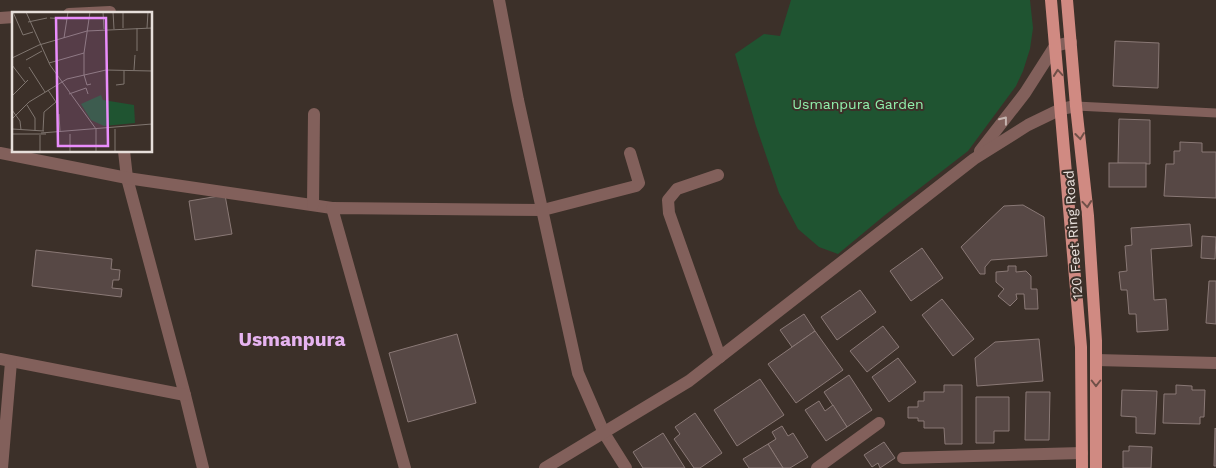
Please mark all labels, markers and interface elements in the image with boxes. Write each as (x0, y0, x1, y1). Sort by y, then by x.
inset map (12, 12, 152, 152)
one-way arrow (1053, 69, 1064, 77)
park label: Usmanpura Garden (792, 96, 924, 112)
one-way arrow (998, 116, 1007, 126)
one-way arrow (1074, 132, 1085, 140)
street label: 120 Feet Ring Road (1061, 170, 1085, 300)
one-way arrow (1081, 200, 1092, 208)
district label: Usmanpura (239, 328, 345, 351)
one-way arrow (1091, 380, 1101, 388)

